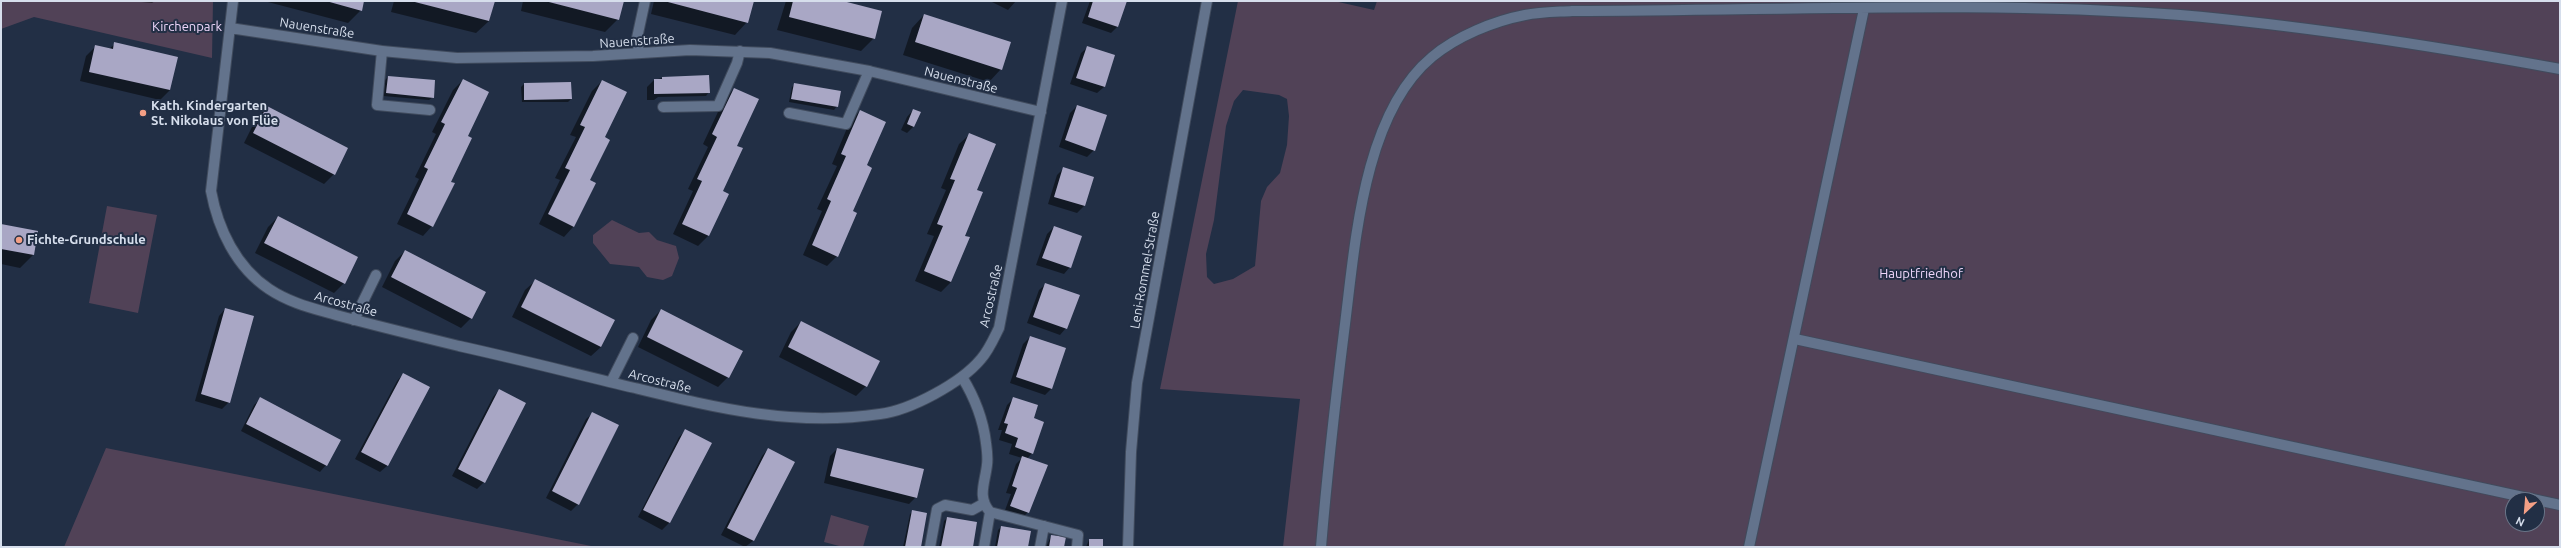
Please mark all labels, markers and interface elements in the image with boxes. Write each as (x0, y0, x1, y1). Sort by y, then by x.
street label: Nauenstraße (279, 14, 355, 42)
park label: Kirchenpark (152, 19, 222, 35)
street label: Nauenstraße (599, 31, 675, 51)
street label: Nauenstraße (923, 63, 999, 97)
place label: Kath. Kindergarten St. Nikolaus von Flüe (151, 98, 278, 129)
marker: Kath. Kindergarten St. Nikolaus von Flüe (138, 108, 148, 118)
street label: Leni-Rommel-Straße (1127, 210, 1163, 330)
place label: Fichte-Grundschule (27, 232, 146, 248)
marker: Fichte-Grundschule (14, 235, 24, 245)
street label: Arcostraße (976, 263, 1006, 329)
park label: Hauptfriedhof (1879, 266, 1963, 282)
street label: Arcostraße (313, 288, 379, 320)
street label: Arcostraße (627, 366, 693, 396)
north arrow (2505, 492, 2545, 532)
text: N (2514, 515, 2527, 529)

